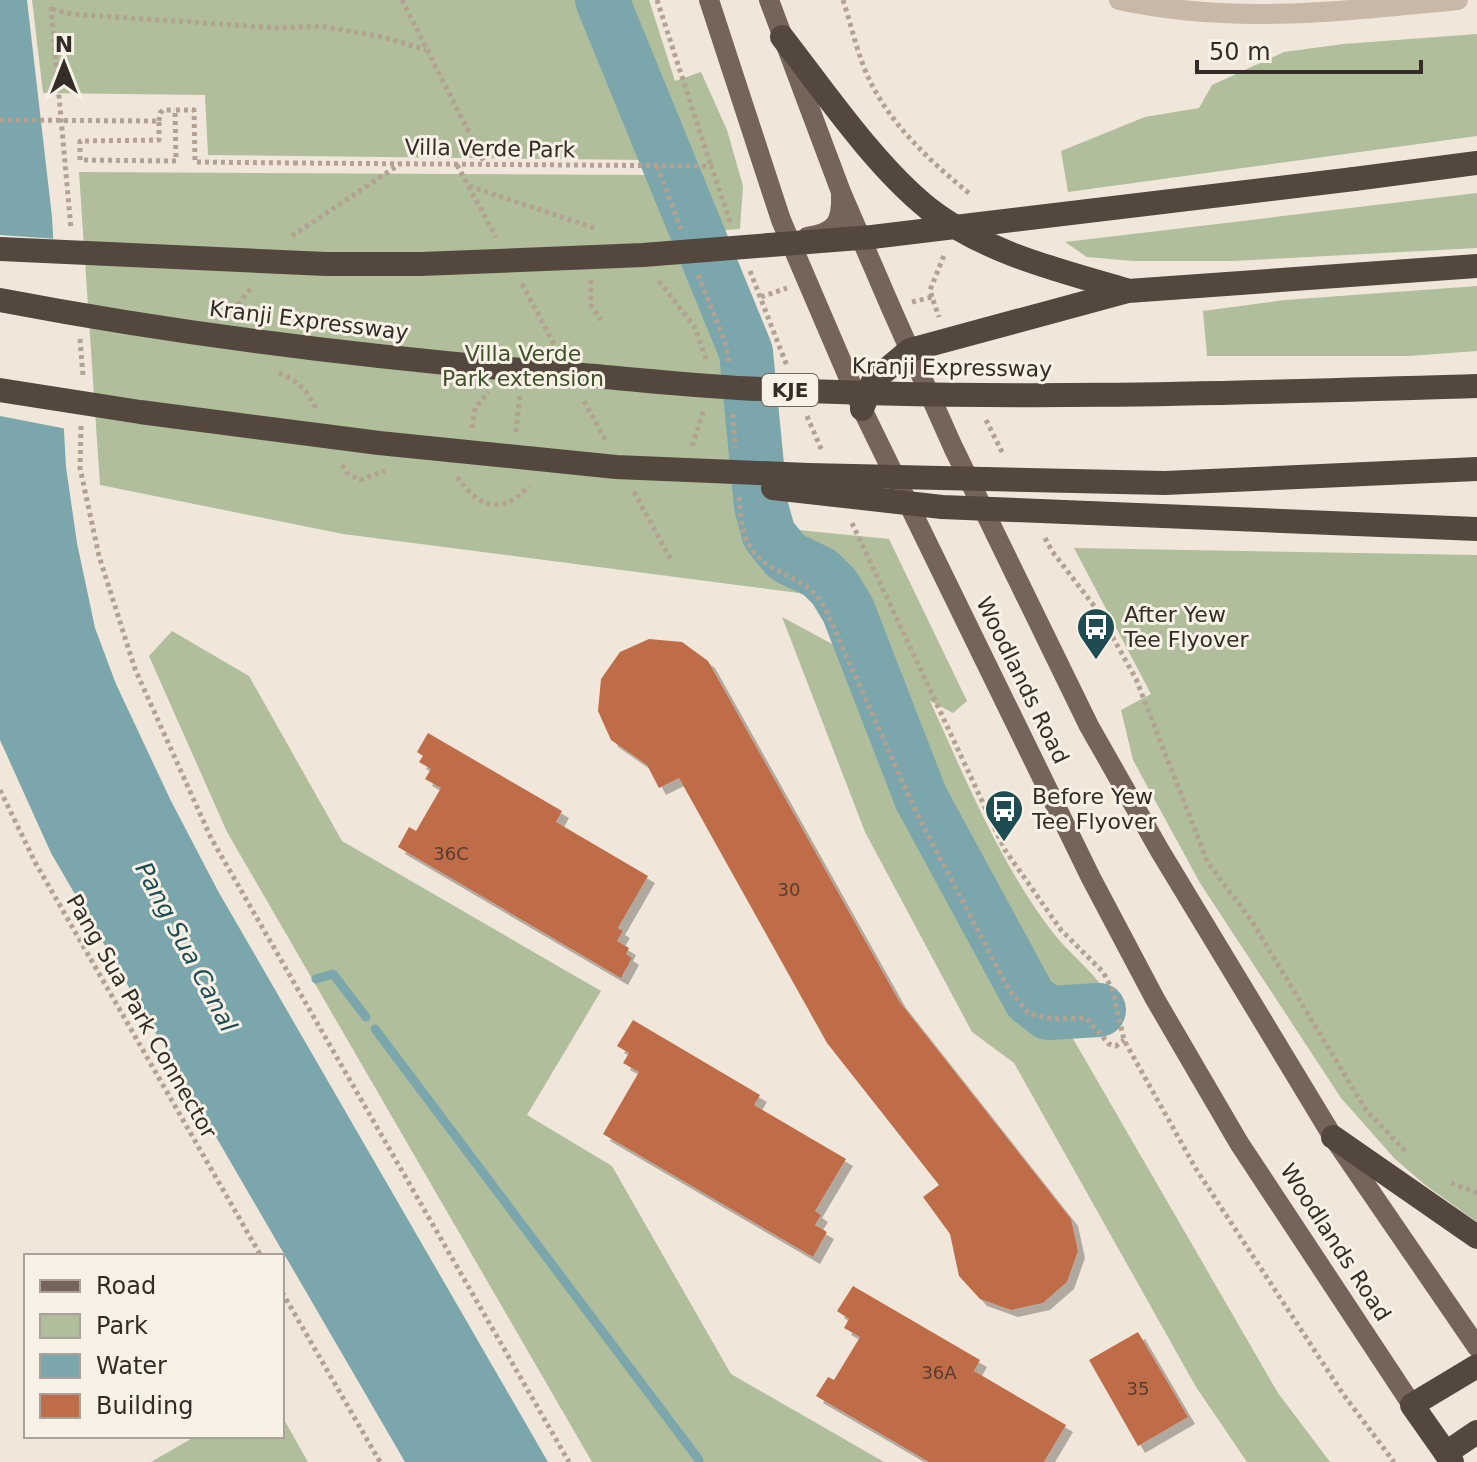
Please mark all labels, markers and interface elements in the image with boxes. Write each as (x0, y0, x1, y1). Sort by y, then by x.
north arrow (24, 24, 104, 104)
scale bar (1197, 24, 1421, 74)
text: N (55, 32, 73, 57)
text: 50 m (1209, 38, 1271, 66)
street label: Villa Verde Park (404, 135, 576, 162)
street label: Kranji Expressway (208, 296, 410, 345)
park label: Villa Verde Park extension (442, 341, 604, 391)
street label: Kranji Expressway (852, 353, 1052, 382)
road number: KJE (762, 374, 818, 406)
street label: Woodlands Road (971, 593, 1074, 768)
place label: After Yew Tee Flyover (1123, 602, 1250, 652)
bus stop icon: After Yew Tee Flyover (1075, 606, 1117, 661)
place label: Before Yew Tee Flyover (1031, 784, 1158, 834)
bus stop icon: Before Yew Tee Flyover (983, 788, 1025, 843)
house number: 36C (433, 843, 469, 864)
water label: Pang Sua Canal (129, 857, 243, 1037)
house number: 30 (778, 879, 800, 900)
street label: Pang Sua Park Connector (61, 890, 222, 1143)
street label: Woodlands Road (1275, 1159, 1396, 1326)
legend (24, 1254, 284, 1438)
text: Road (96, 1272, 156, 1300)
text: Park (96, 1312, 148, 1340)
text: Water (96, 1352, 167, 1380)
house number: 36A (921, 1362, 957, 1383)
house number: 35 (1127, 1378, 1149, 1399)
text: Building (96, 1392, 193, 1420)

